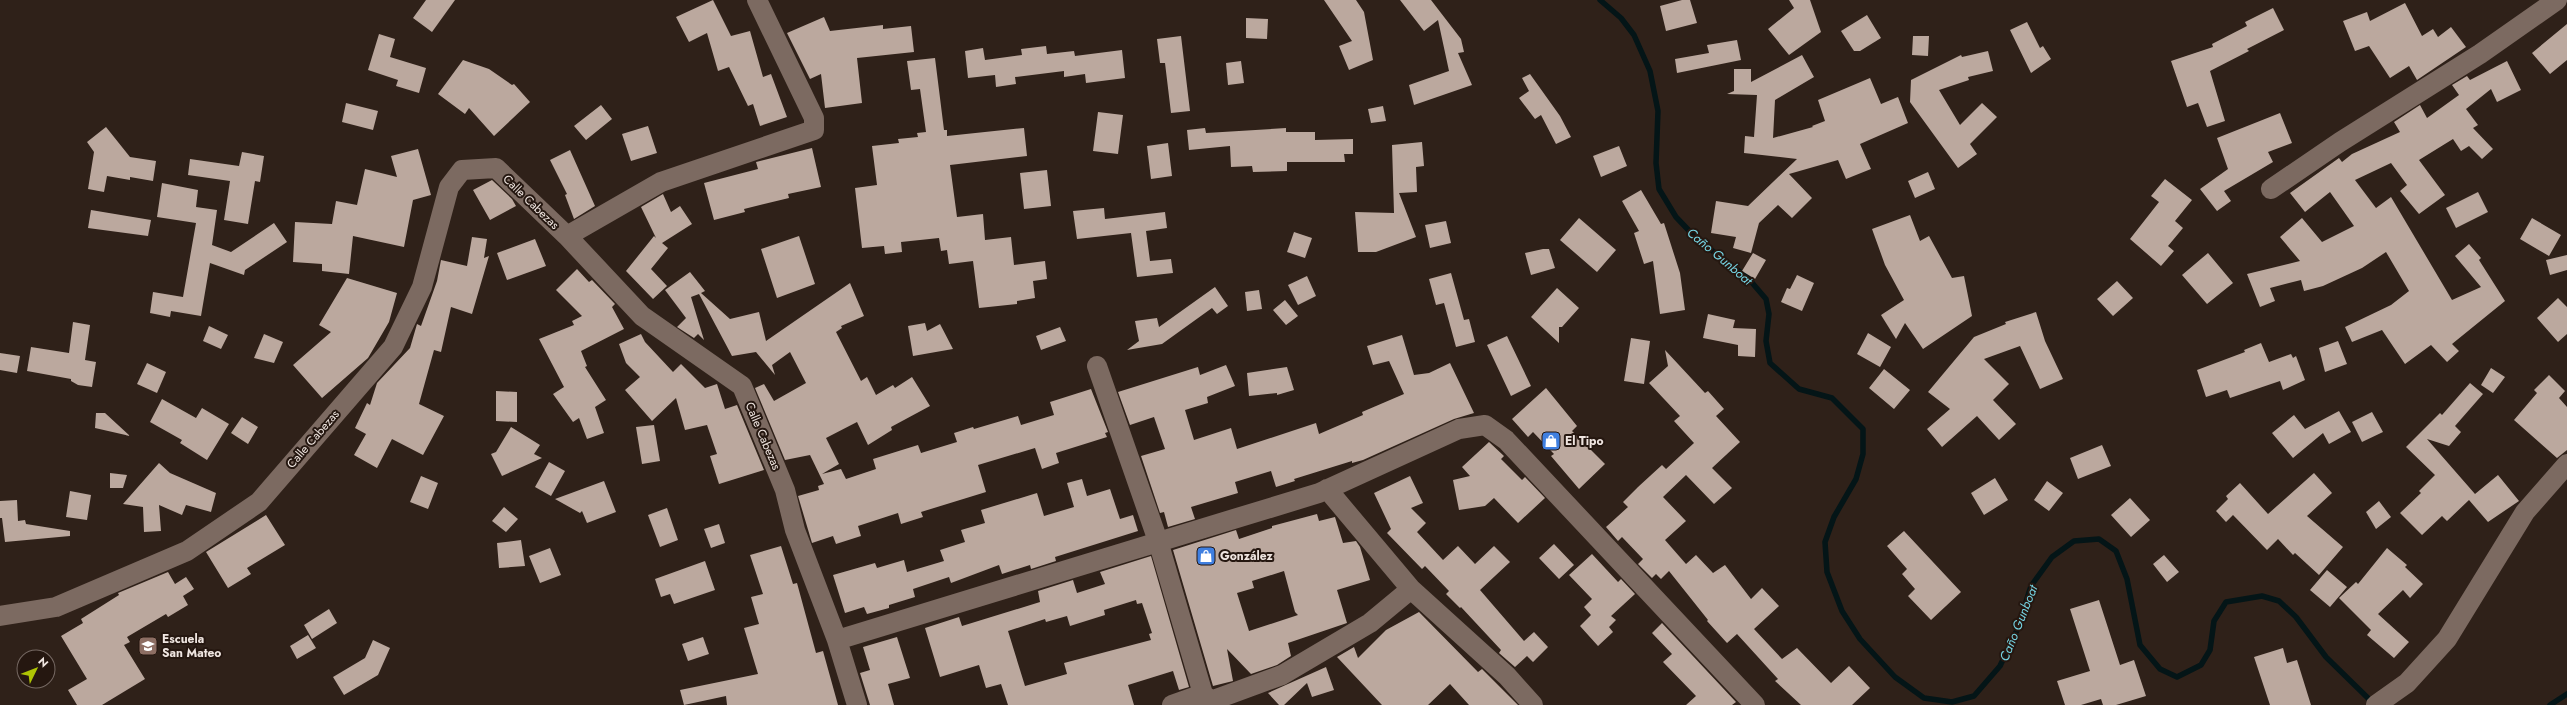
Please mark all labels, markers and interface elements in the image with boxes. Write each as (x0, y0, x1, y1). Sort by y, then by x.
street label: Calle Cabezas (499, 170, 563, 234)
water label: Caño Gunboat (1683, 223, 1757, 290)
street label: Calle Cabezas (741, 399, 785, 473)
street label: Calle Cabezas (283, 406, 344, 472)
shop icon: El Tipo (1540, 430, 1562, 452)
place label: El Tipo (1565, 432, 1604, 450)
shop icon: González (1195, 545, 1217, 567)
place label: González (1220, 547, 1273, 565)
water label: Caño Gunboat (1995, 581, 2043, 664)
place label: Escuela San Mateo (162, 630, 221, 662)
school or university icon: Escuela San Mateo (137, 635, 159, 657)
north arrow (16, 649, 56, 689)
text: N (34, 654, 52, 671)

